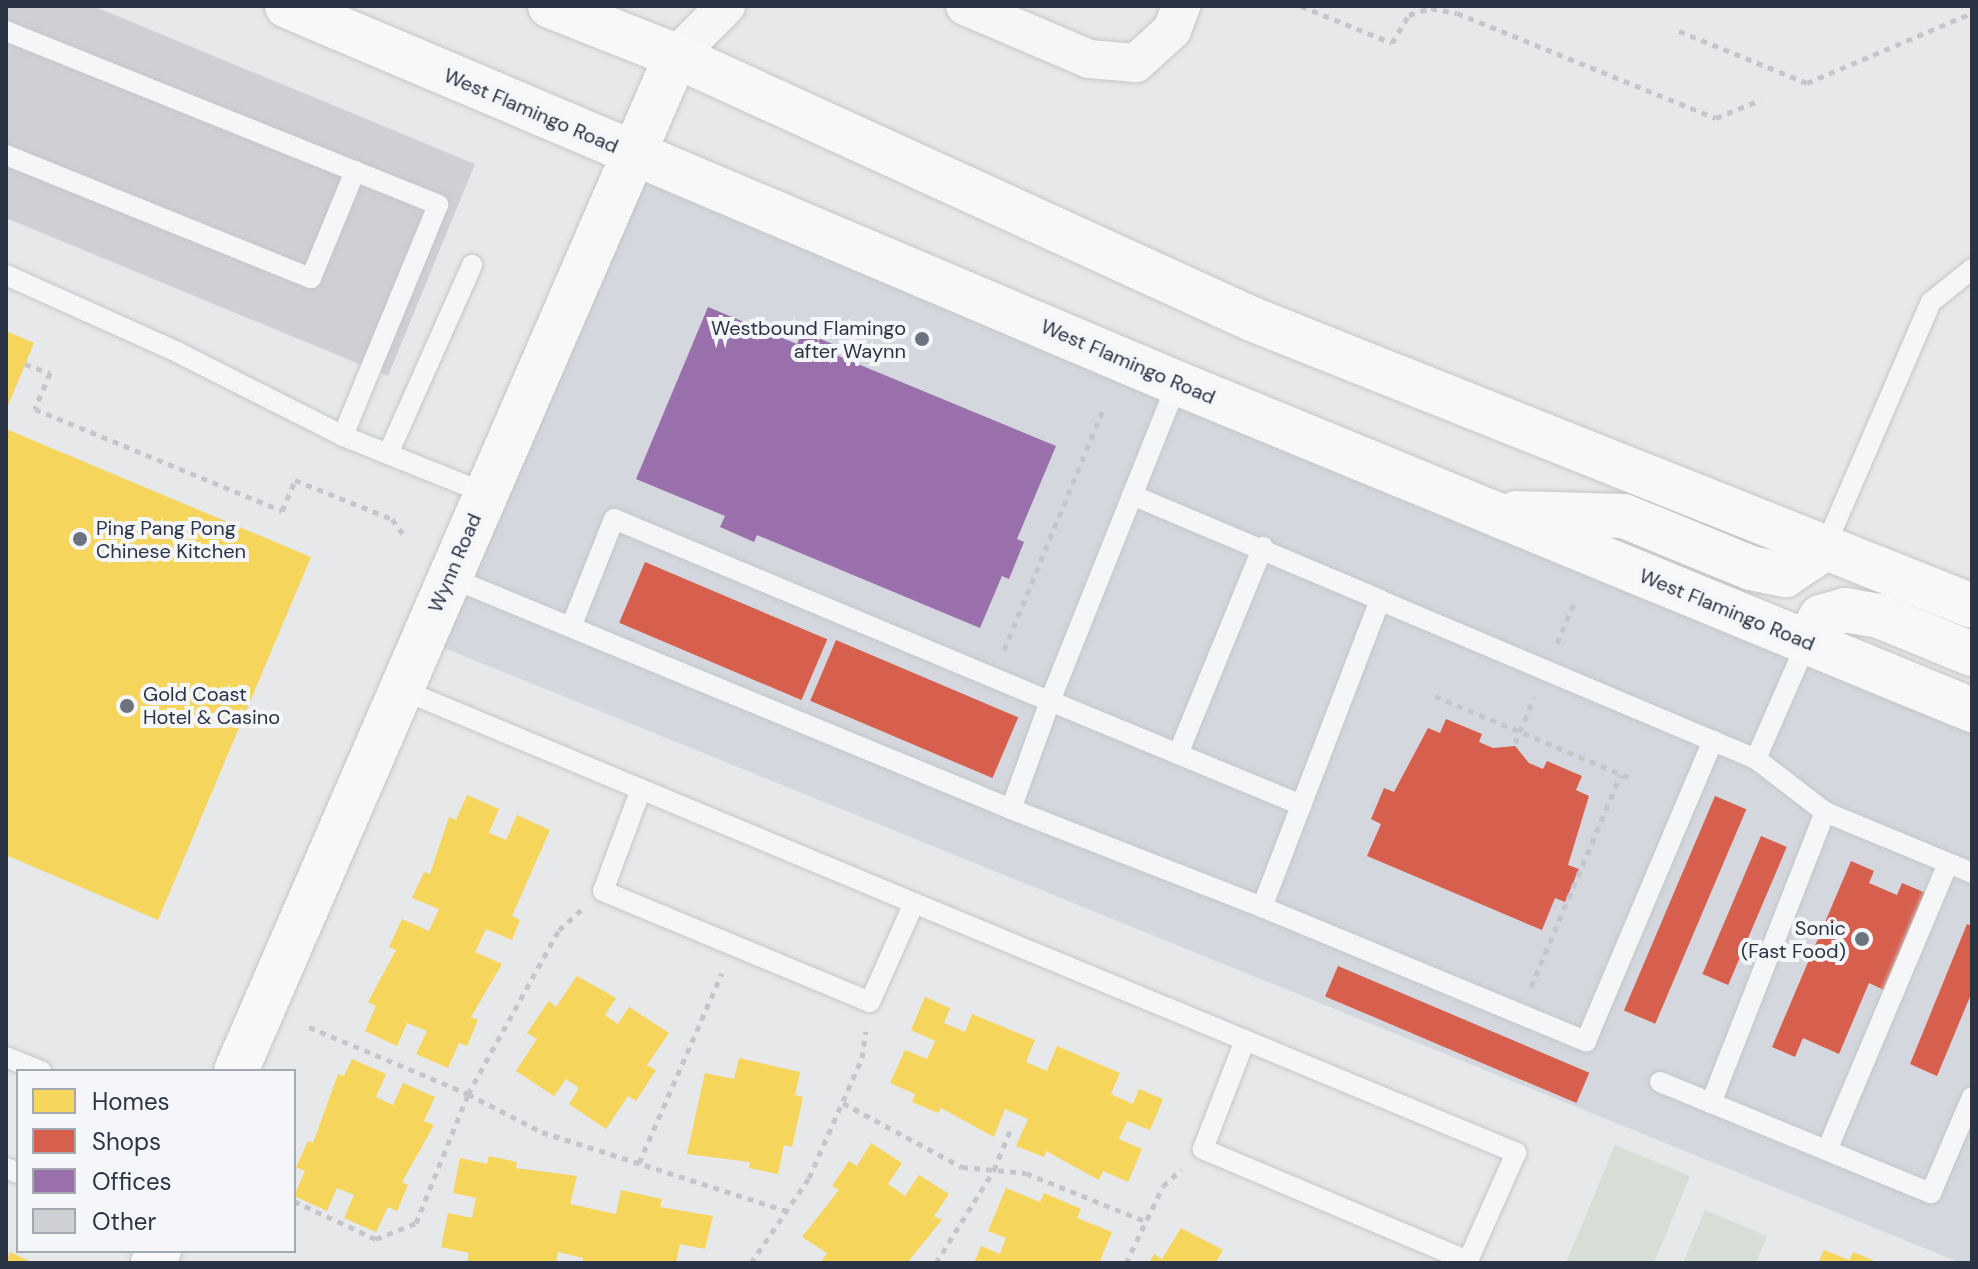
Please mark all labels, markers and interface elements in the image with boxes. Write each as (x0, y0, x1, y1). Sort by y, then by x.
street label: West Flamingo Road (440, 63, 622, 159)
street label: West Flamingo Road (1037, 314, 1219, 410)
place label: Westbound Flamingo after Waynn (711, 316, 906, 363)
marker: Westbound Flamingo after Waynn (913, 330, 931, 348)
street label: Wynn Road (423, 510, 487, 616)
place label: Ping Pang Pong Chinese Kitchen (96, 516, 246, 563)
marker: Ping Pang Pong Chinese Kitchen (71, 530, 89, 548)
street label: West Flamingo Road (1636, 564, 1818, 656)
place label: Gold Coast Hotel & Casino (143, 682, 280, 729)
marker: Gold Coast Hotel & Casino (118, 697, 136, 715)
place label: Sonic (Fast Food) (1741, 916, 1846, 963)
marker: Sonic (Fast Food) (1853, 930, 1871, 948)
legend (16, 1069, 296, 1253)
text: Homes (92, 1086, 170, 1117)
text: Shops (92, 1126, 161, 1157)
text: Offices (92, 1166, 172, 1197)
text: Other (92, 1206, 156, 1237)

